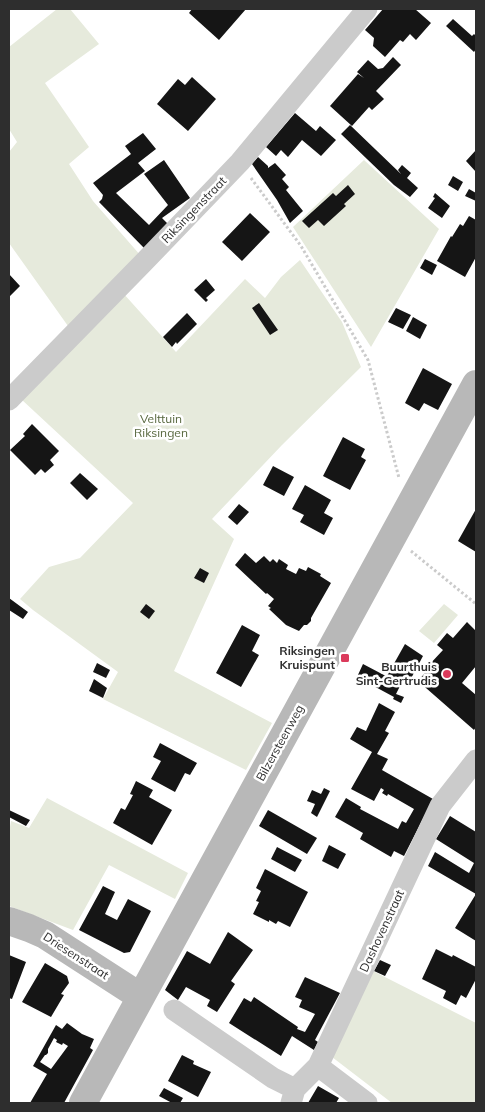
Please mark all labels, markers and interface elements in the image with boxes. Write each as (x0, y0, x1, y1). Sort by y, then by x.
street label: Riksingenstraat (158, 173, 229, 246)
park label: Velttuin Riksingen (134, 411, 188, 440)
place label: Riksingen Kruispunt (279, 643, 335, 672)
marker: Riksingen Kruispunt (339, 652, 351, 664)
place label: Buurthuis Sint-Gertrudis (356, 659, 437, 688)
marker: Buurthuis Sint-Gertrudis (441, 668, 453, 680)
street label: Bilzersteenweg (252, 702, 307, 784)
street label: Dashovenstraat (356, 887, 407, 974)
street label: Driesenstraat (41, 929, 112, 982)

